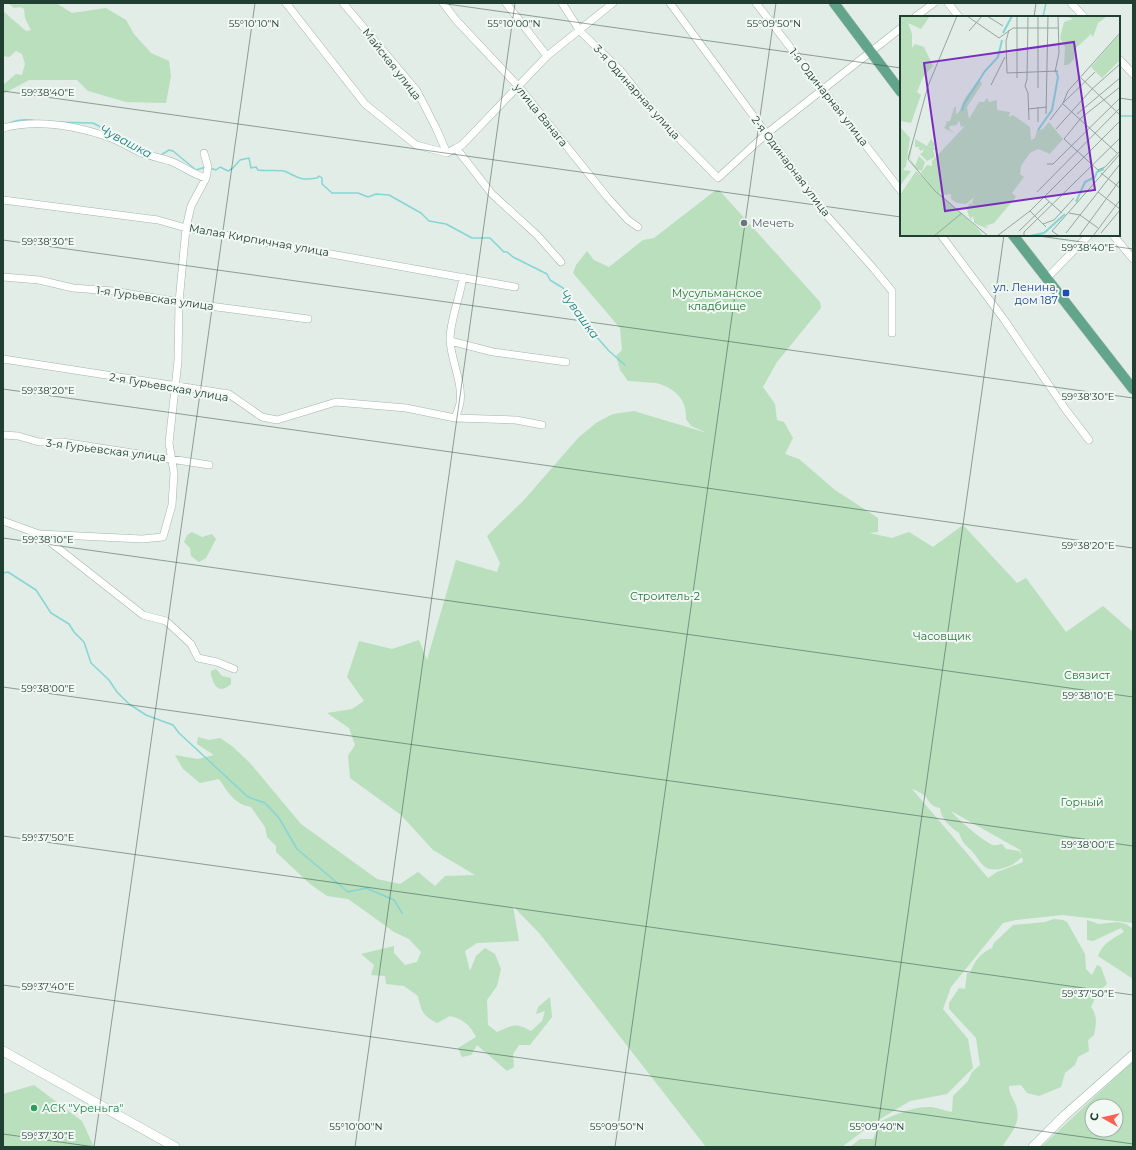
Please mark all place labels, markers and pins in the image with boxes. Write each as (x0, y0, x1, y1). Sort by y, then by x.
place label: Мечеть (752, 216, 794, 230)
marker: Мечеть (739, 218, 749, 228)
place label: ул. Ленина, дом 187 (992, 280, 1058, 307)
marker: ул. Ленина, дом 187 (1061, 288, 1071, 298)
place label: АСК "Уреньга" (42, 1101, 123, 1115)
marker: АСК "Уреньга" (29, 1103, 39, 1113)

